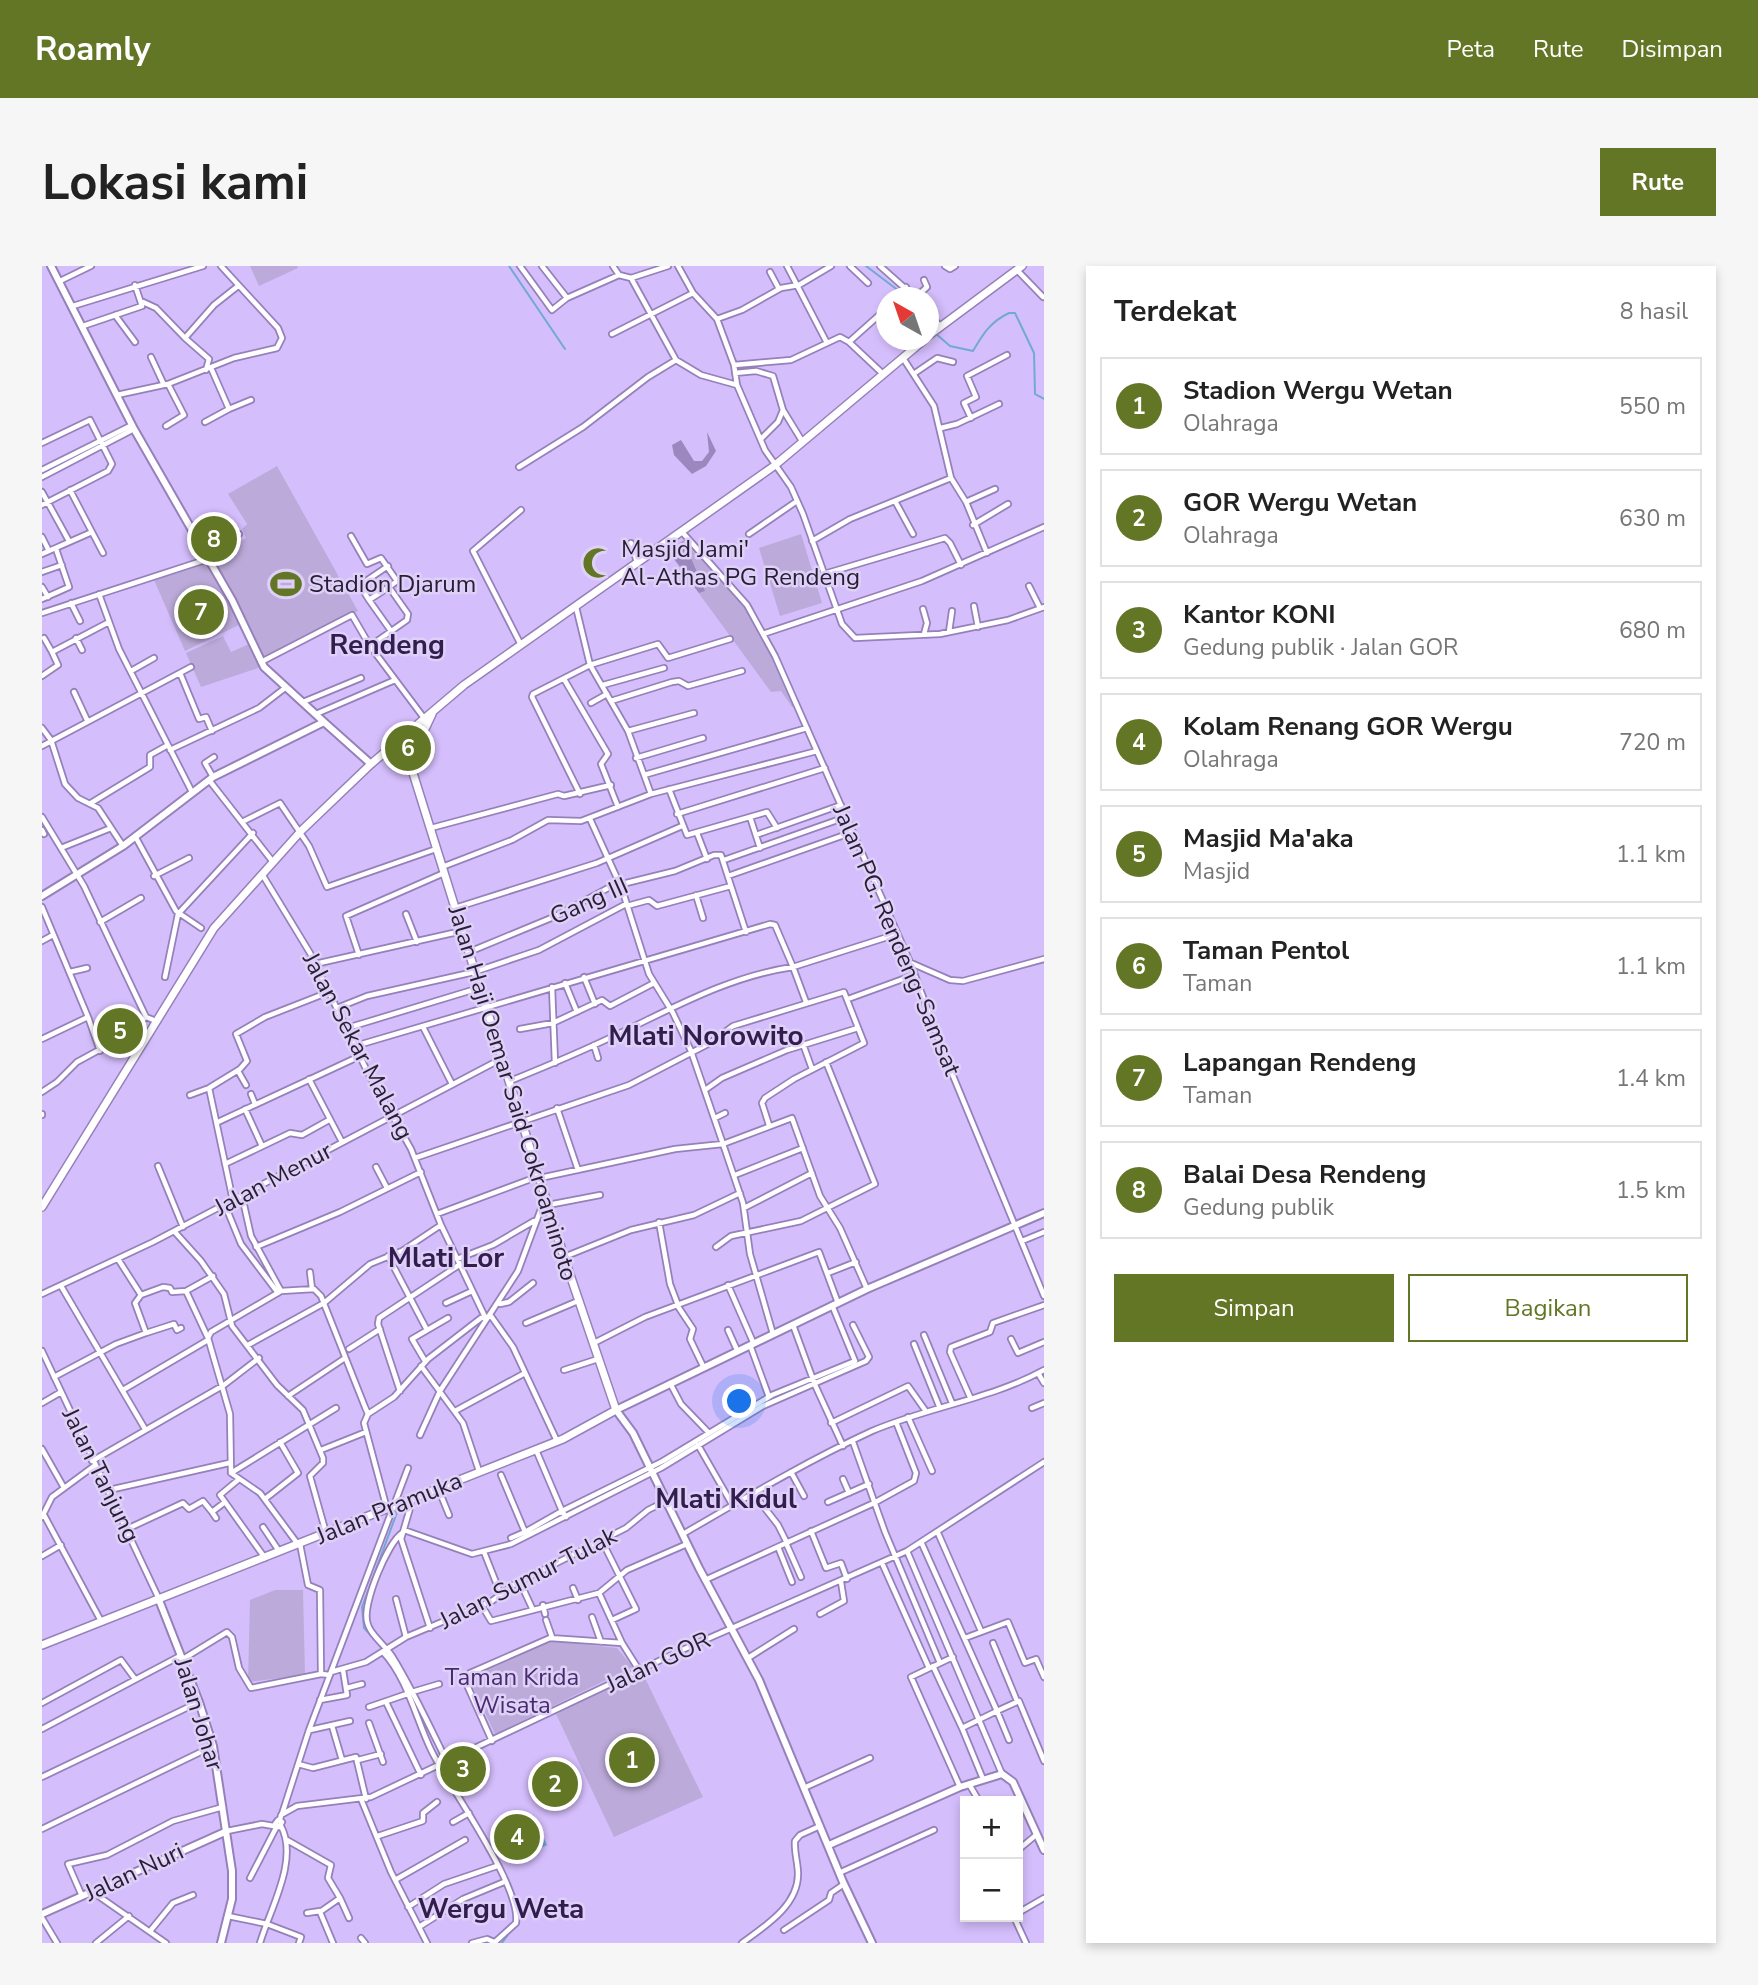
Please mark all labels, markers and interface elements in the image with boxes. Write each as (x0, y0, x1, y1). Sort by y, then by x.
text: Roamly (35, 27, 151, 72)
text: Peta (1446, 33, 1495, 65)
text: Rute (1533, 33, 1584, 65)
text: Disimpan (1622, 33, 1723, 65)
button: Rute (1600, 148, 1716, 216)
text: Lokasi kami (42, 149, 308, 216)
north arrow (876, 287, 939, 350)
text: Terdekat (1114, 291, 1236, 332)
text: 8 hasil (1620, 296, 1688, 327)
text: Stadion Wergu Wetan (1183, 373, 1453, 408)
text: 1 (1132, 391, 1146, 422)
text: 550 m (1619, 391, 1686, 422)
text: Olahraga (1183, 408, 1279, 439)
text: GOR Wergu Wetan (1183, 485, 1417, 520)
text: 2 (1132, 503, 1146, 534)
text: 630 m (1619, 503, 1686, 534)
pin: 8 (191, 513, 237, 565)
text: Olahraga (1183, 520, 1279, 551)
place label: Masjid Jami' Al-Athas PG Rendeng (621, 533, 860, 593)
mosque icon: Masjid Jami' Al-Athas PG Rendeng (581, 546, 615, 580)
sports icon: Stadion Djarum (269, 567, 303, 601)
place label: Stadion Djarum (309, 568, 476, 600)
pin: 7 (178, 586, 224, 638)
text: Kantor KONI (1183, 597, 1335, 632)
text: 3 (1132, 615, 1146, 646)
text: 680 m (1619, 615, 1686, 646)
district label: Rendeng (329, 626, 445, 664)
text: Gedung publik · Jalan GOR (1183, 632, 1458, 663)
text: Kolam Renang GOR Wergu (1183, 709, 1513, 744)
pin: 6 (385, 722, 431, 774)
text: 4 (1132, 727, 1146, 758)
text: 720 m (1619, 727, 1686, 758)
text: Olahraga (1183, 744, 1279, 775)
street label: Jalan PG. Rendeng-Samsat (825, 799, 969, 1081)
text: Masjid Ma'aka (1183, 821, 1354, 856)
text: 5 (1132, 839, 1146, 870)
text: 1.1 km (1616, 839, 1686, 870)
text: Masjid (1183, 856, 1250, 887)
street label: Gang III (545, 870, 633, 932)
street label: Jalan Haji Oemar Said Cokroaminoto (440, 901, 585, 1284)
text: Taman Pentol (1183, 933, 1349, 968)
street label: Jalan Sekar Malang (295, 946, 421, 1145)
text: 6 (1132, 951, 1146, 982)
text: 1.1 km (1616, 951, 1686, 982)
text: Taman (1183, 968, 1252, 999)
pin: 5 (97, 1005, 143, 1057)
district label: Mlati Norowito (608, 1017, 804, 1055)
text: Lapangan Rendeng (1183, 1045, 1416, 1080)
text: 7 (1132, 1063, 1146, 1094)
text: 1.4 km (1616, 1063, 1686, 1094)
text: Taman (1183, 1080, 1252, 1111)
street label: Jalan Menur (208, 1134, 338, 1224)
text: Balai Desa Rendeng (1183, 1157, 1427, 1192)
text: 8 (1132, 1175, 1146, 1206)
text: 1.5 km (1616, 1175, 1686, 1206)
text: Gedung publik (1183, 1192, 1334, 1223)
district label: Mlati Lor (388, 1239, 504, 1277)
button: Simpan (1114, 1274, 1394, 1342)
button: Bagikan (1408, 1274, 1688, 1342)
your location (722, 1384, 756, 1418)
street label: Jalan Tanjung (54, 1402, 147, 1548)
street label: Jalan Pramuka (310, 1464, 467, 1552)
district label: Mlati Kidul (655, 1480, 797, 1518)
street label: Jalan Sumur Tulak (433, 1519, 623, 1637)
street label: Jalan GOR (600, 1624, 716, 1701)
street label: Jalan Johar (166, 1653, 231, 1775)
park label: Taman Krida Wisata (445, 1661, 579, 1721)
pin: 1 (609, 1734, 655, 1786)
pin: 3 (440, 1743, 486, 1795)
pin: 2 (532, 1758, 578, 1810)
map controls (960, 1796, 1023, 1922)
button: + (960, 1796, 1023, 1859)
pin: 4 (494, 1811, 540, 1863)
street label: Jalan Nuri (79, 1835, 189, 1909)
button: − (960, 1859, 1023, 1922)
district label: Wergu Weta (418, 1890, 584, 1928)

